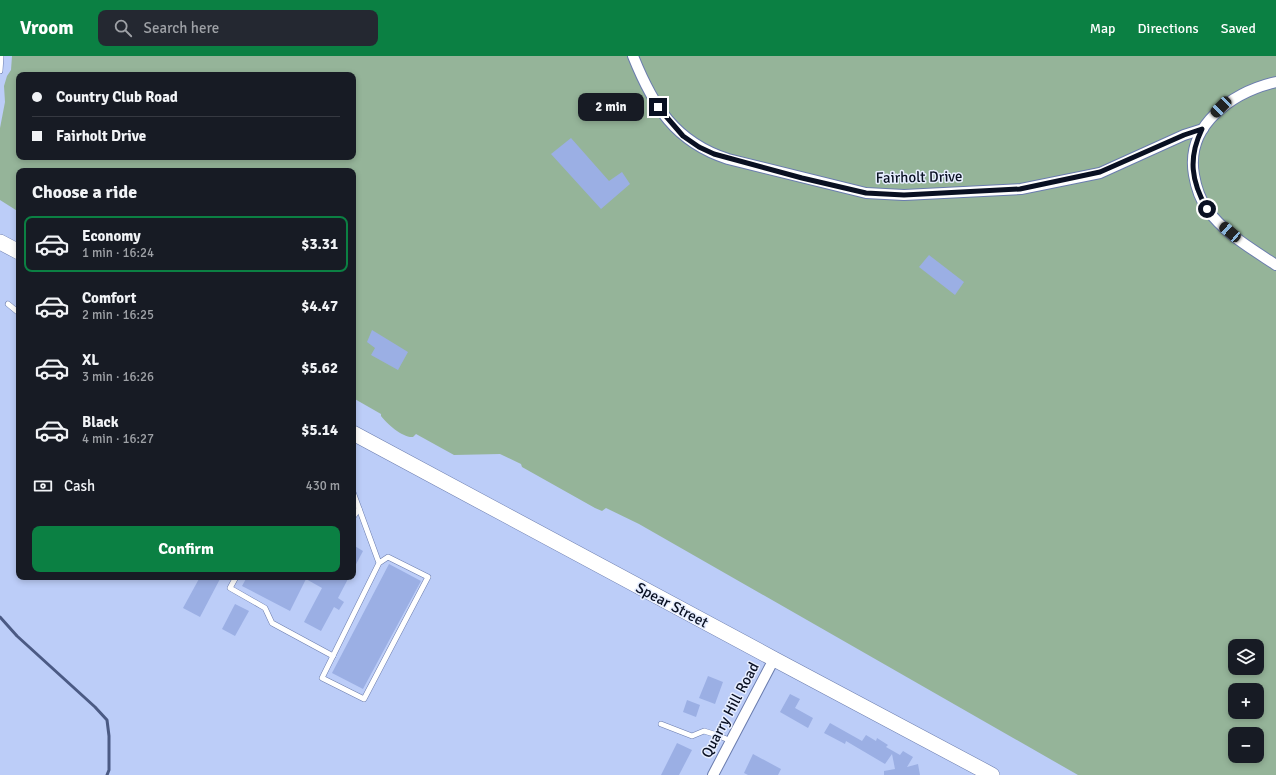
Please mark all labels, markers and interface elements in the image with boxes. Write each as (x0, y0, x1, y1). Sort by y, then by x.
search box (98, 10, 378, 46)
text: Vroom (20, 16, 74, 40)
icon: search (112, 17, 134, 39)
text: Search here (144, 19, 219, 37)
text: Map (1090, 20, 1116, 37)
text: Directions (1138, 20, 1199, 37)
text: Saved (1221, 20, 1256, 37)
text: Country Club Road (56, 88, 178, 106)
callout: 2 min (578, 93, 644, 121)
car (1208, 94, 1234, 120)
route end (649, 98, 667, 116)
text: 2 min (595, 99, 627, 115)
text: Fairholt Drive (56, 127, 146, 145)
street label: Fairholt Drive (875, 167, 963, 187)
text: Choose a ride (32, 181, 137, 203)
route start (1198, 200, 1216, 218)
car (1217, 220, 1243, 244)
icon: car (34, 226, 70, 262)
text: Economy (82, 227, 141, 245)
text: $3.31 (301, 235, 338, 253)
text: 1 min · 16:24 (82, 245, 154, 261)
icon: car (34, 288, 70, 324)
text: Comfort (82, 289, 136, 307)
text: $4.47 (301, 297, 338, 315)
text: 2 min · 16:25 (82, 307, 154, 323)
icon: car (34, 350, 70, 386)
text: XL (82, 351, 99, 369)
text: $5.62 (301, 359, 338, 377)
text: 3 min · 16:26 (82, 369, 154, 385)
icon: car (34, 412, 70, 448)
text: Black (82, 413, 119, 431)
text: $5.14 (301, 421, 338, 439)
text: 4 min · 16:27 (82, 431, 154, 447)
icon: cash (32, 475, 54, 497)
text: Cash (64, 477, 95, 495)
text: 430 m (306, 478, 340, 494)
button: Confirm (32, 526, 340, 572)
street label: Spear Street (633, 578, 711, 632)
map controls (1228, 639, 1264, 763)
button: layers (1228, 639, 1264, 675)
street label: Quarry Hill Road (697, 659, 763, 761)
button: + (1228, 683, 1264, 719)
button: − (1228, 727, 1264, 763)

